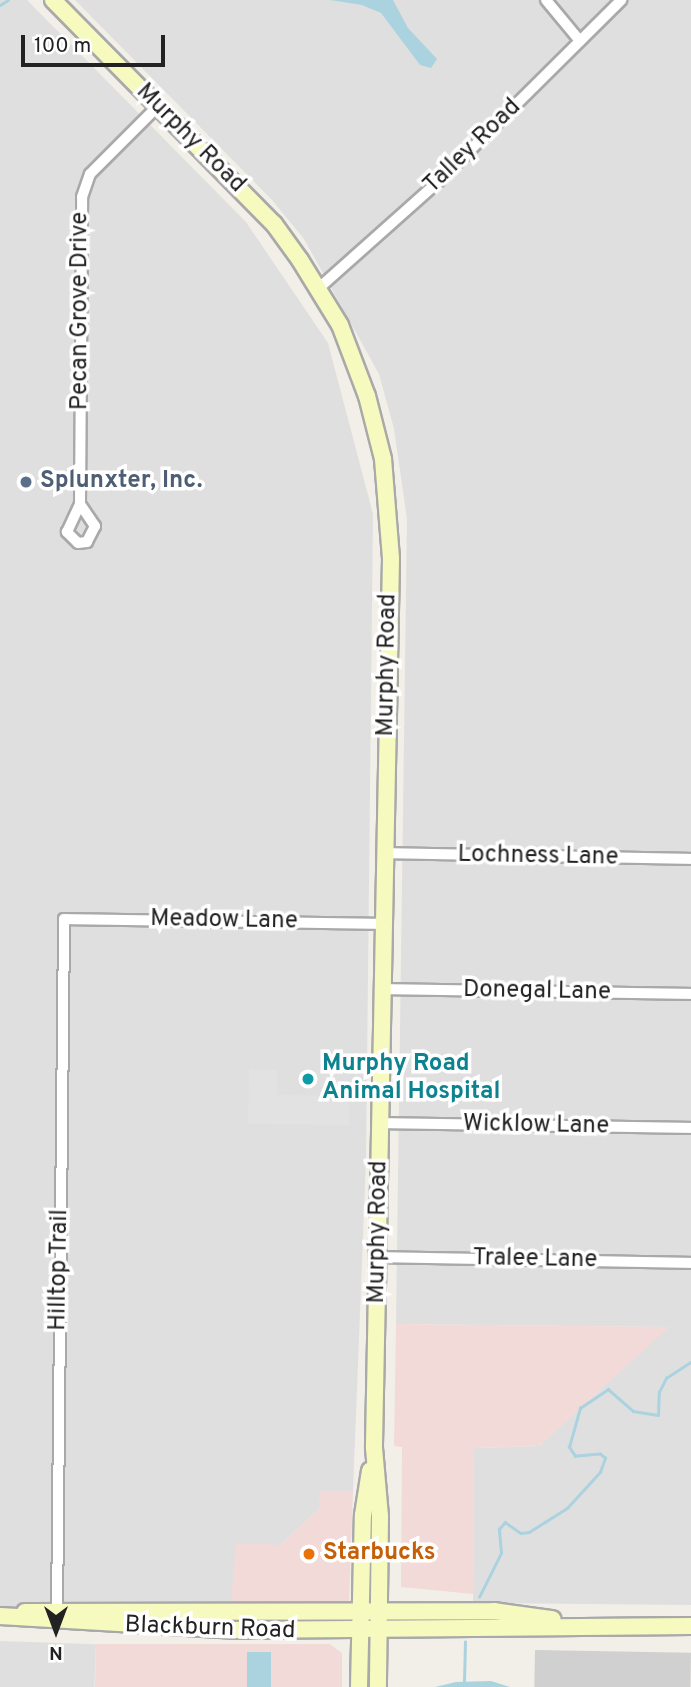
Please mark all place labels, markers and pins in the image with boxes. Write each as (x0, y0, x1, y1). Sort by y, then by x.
place label: Splunxter, Inc. (40, 468, 202, 496)
marker: Splunxter, Inc. (18, 474, 34, 490)
place label: Murphy Road Animal Hospital (322, 1051, 500, 1107)
marker: Murphy Road Animal Hospital (300, 1071, 316, 1087)
place label: Starbucks (323, 1540, 436, 1568)
marker: Starbucks (301, 1546, 317, 1562)

